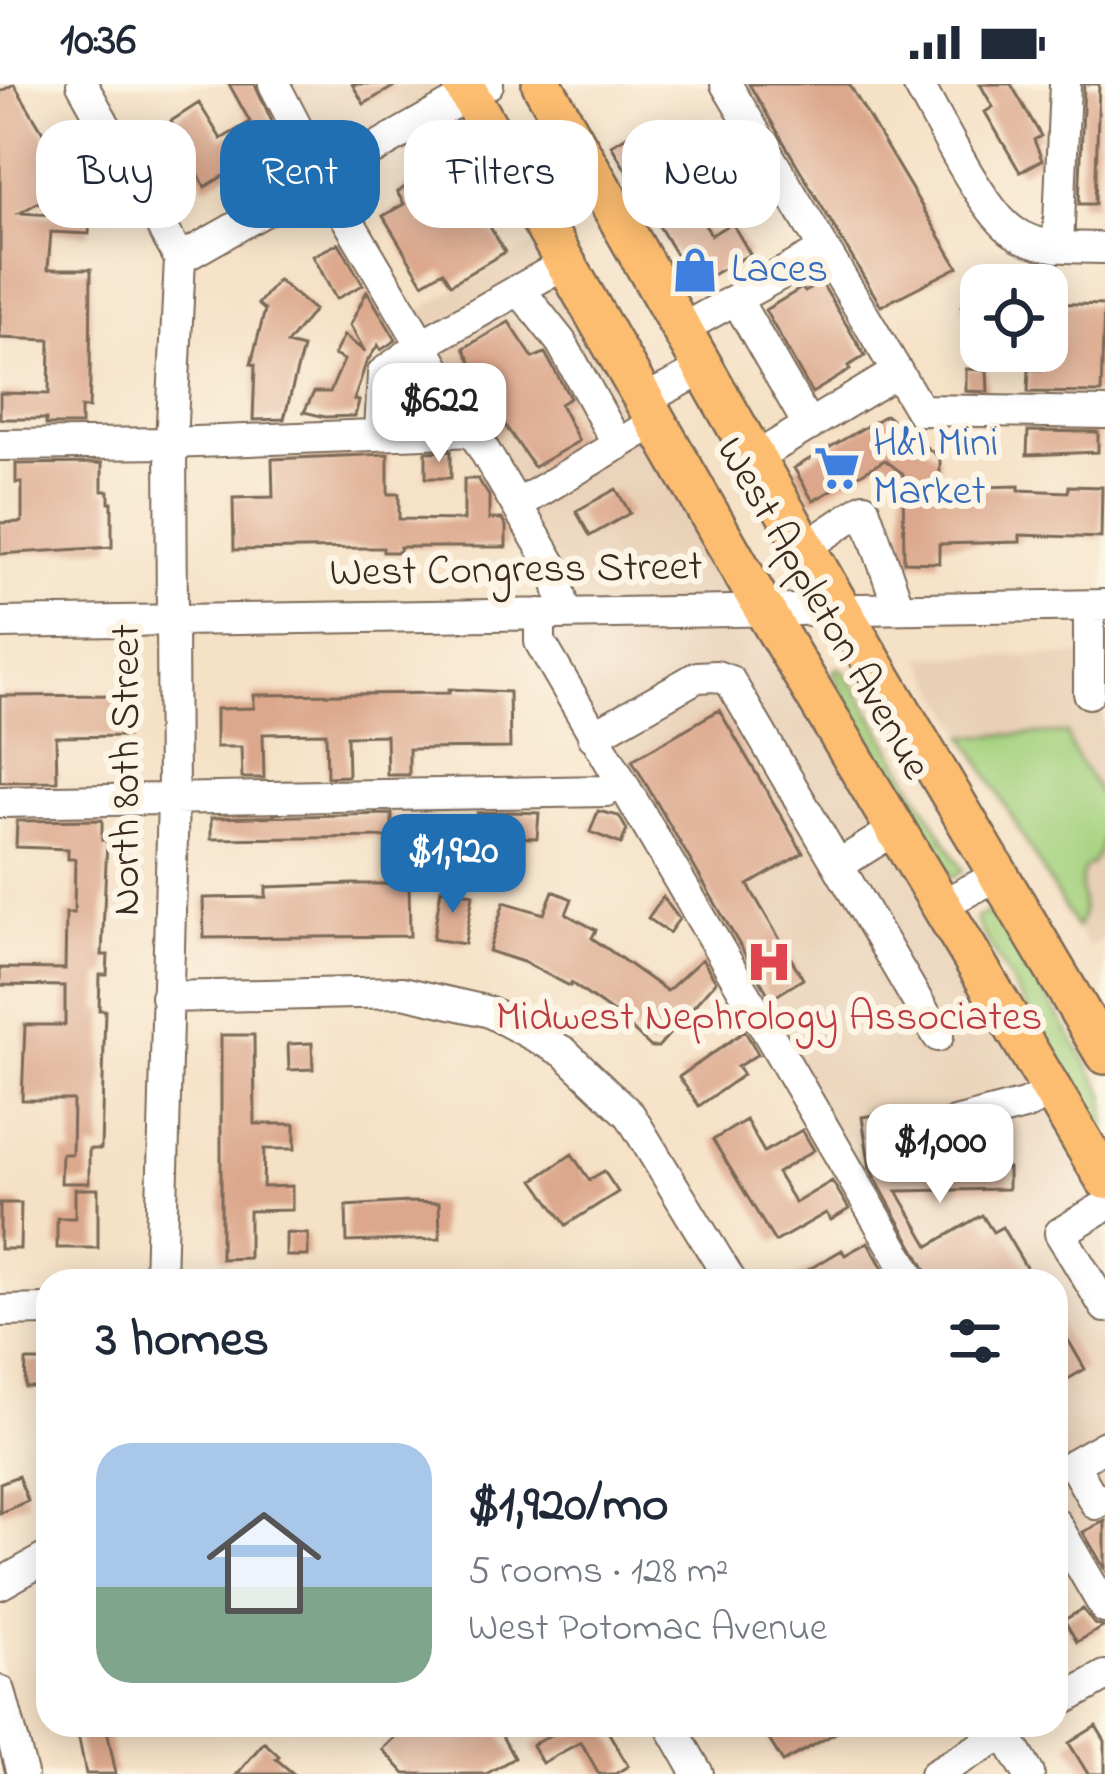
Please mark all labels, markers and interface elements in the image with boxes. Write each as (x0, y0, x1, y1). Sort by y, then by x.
text: 10:36 (60, 9, 136, 75)
chip: Buy (36, 120, 196, 228)
chip: Rent (220, 120, 380, 228)
chip: Filters (404, 120, 598, 228)
chip: New (622, 120, 780, 228)
place label: Laces (731, 240, 828, 301)
shop icon: Laces (670, 245, 720, 295)
map controls (960, 264, 1068, 372)
button: locate (960, 264, 1068, 372)
pin: $622 (368, 363, 510, 465)
text: $622 (399, 373, 479, 430)
place label: H&I Mini Market (873, 414, 998, 523)
street label: West Appleton Avenue (699, 426, 945, 792)
supermarket icon: H&I Mini Market (812, 443, 862, 493)
street label: West Congress Street (329, 537, 703, 605)
street label: North 80th Street (97, 624, 158, 916)
pin: $1,920 (355, 814, 551, 916)
text: $1,920 (408, 824, 498, 881)
hospital icon: Midwest Nephrology Associates (744, 937, 794, 987)
place label: Midwest Nephrology Associates (496, 988, 1042, 1049)
pin: $1,000 (842, 1104, 1038, 1206)
text: $1,000 (893, 1114, 987, 1171)
text: 3 homes (96, 1304, 269, 1379)
icon: filters (942, 1308, 1008, 1374)
text: $1,920/mo (468, 1469, 668, 1544)
icon: home (192, 1491, 336, 1635)
text: 5 rooms · 128 m² (468, 1544, 729, 1601)
text: West Potomac Avenue (468, 1601, 827, 1658)

